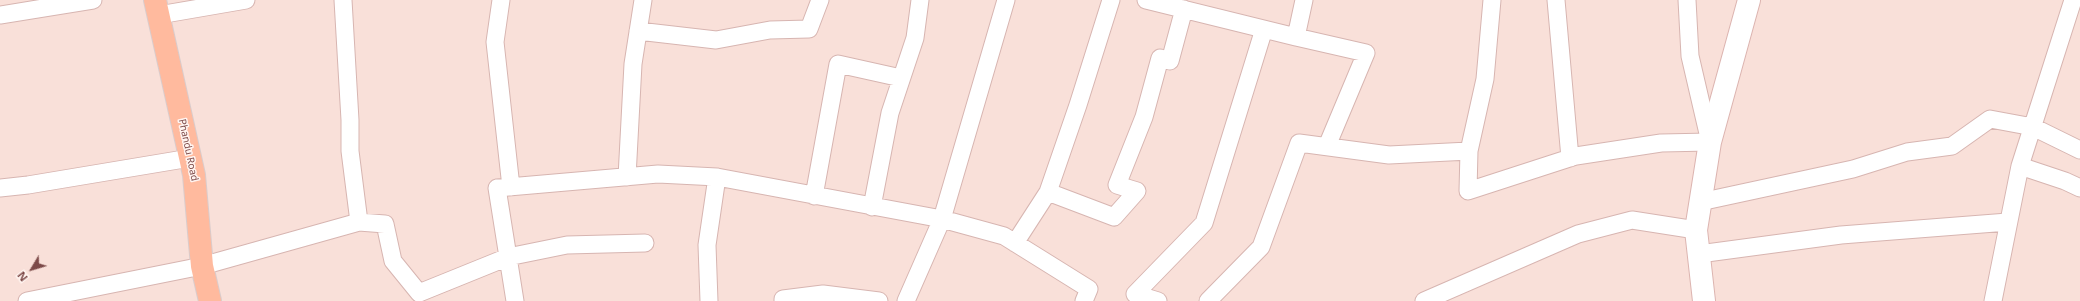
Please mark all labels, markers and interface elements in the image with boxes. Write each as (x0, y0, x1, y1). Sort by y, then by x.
street label: Phandu Road (176, 118, 200, 182)
north arrow (12, 249, 52, 289)
text: N (13, 269, 31, 285)

